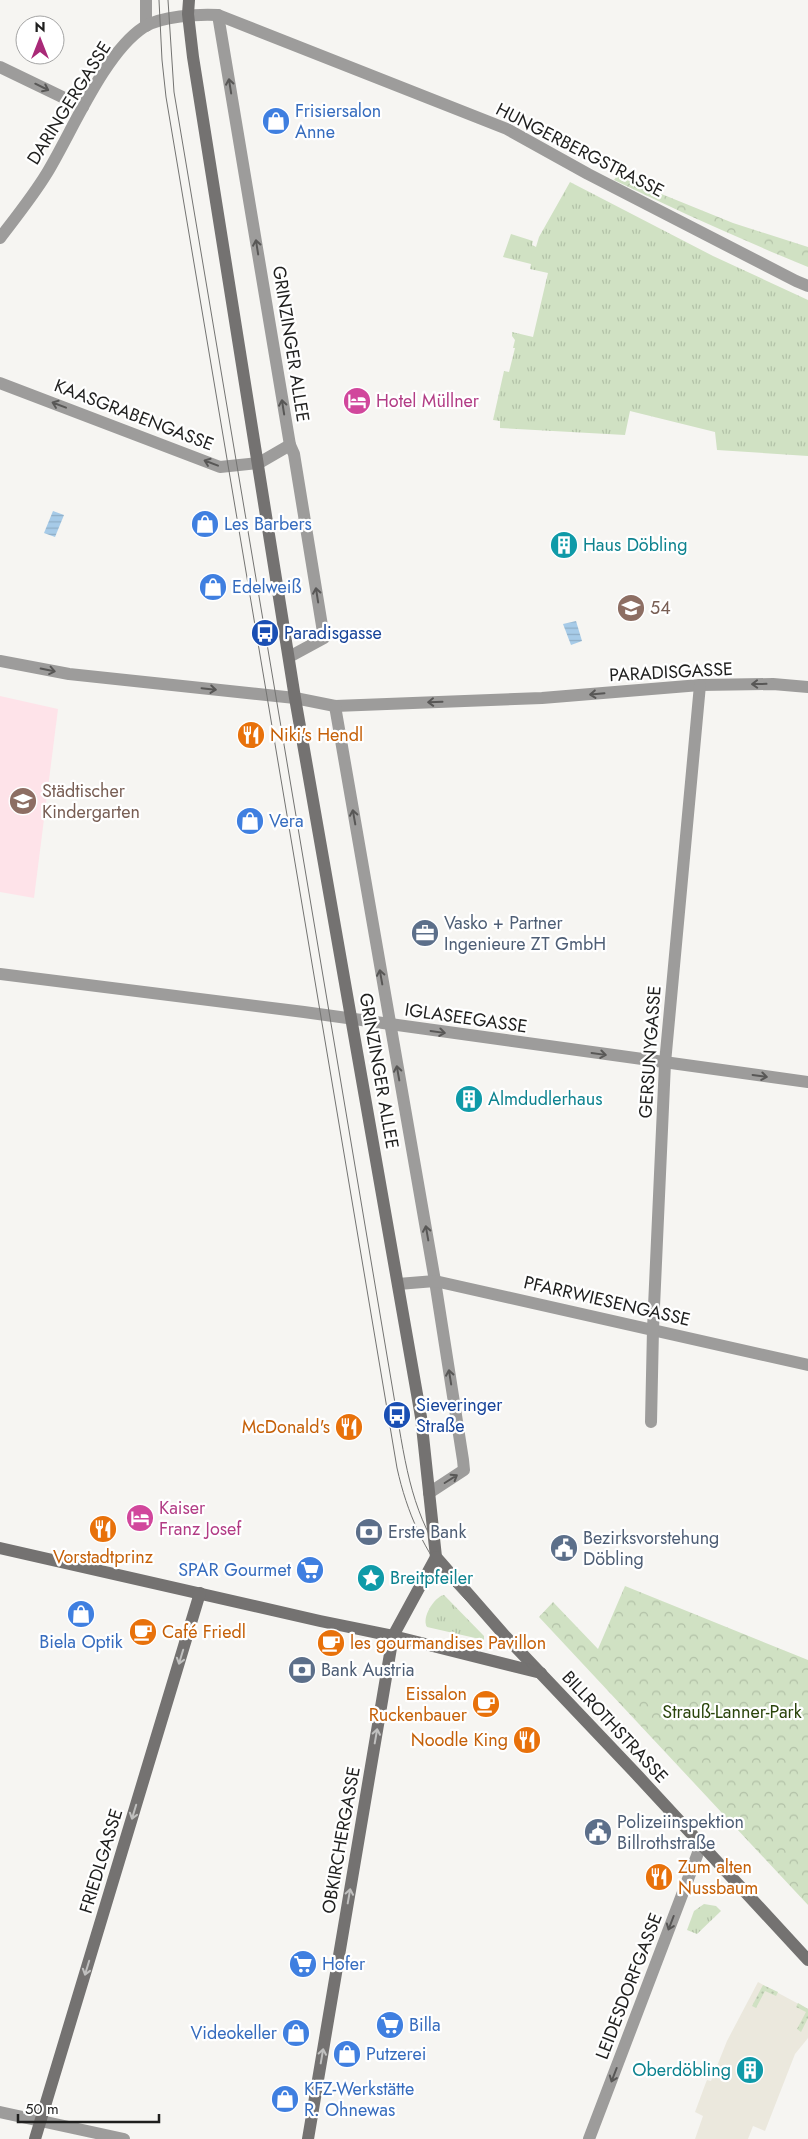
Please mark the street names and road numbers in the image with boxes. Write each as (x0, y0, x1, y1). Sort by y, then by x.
street label: DARINGERGASSE (21, 36, 117, 170)
street label: HUNGERBERGSTRASSE (491, 96, 669, 204)
street label: GRINZINGER ALLEE (266, 264, 316, 424)
street label: KAASGRABENGASSE (50, 373, 218, 457)
street label: PARADISGASSE (608, 656, 734, 688)
street label: GERSUNYGASSE (632, 985, 668, 1119)
street label: GRINZINGER ALLEE (352, 991, 406, 1151)
street label: IGLASEEGASSE (403, 997, 529, 1039)
street label: PFARRWIESENGASSE (521, 1269, 693, 1333)
street label: BILLROTHSTRASSE (556, 1665, 674, 1789)
street label: OBKIRCHERGASSE (315, 1764, 367, 1916)
street label: FRIEDLGASSE (73, 1806, 129, 1916)
street label: LEIDESDORFGASSE (589, 1909, 669, 2063)

